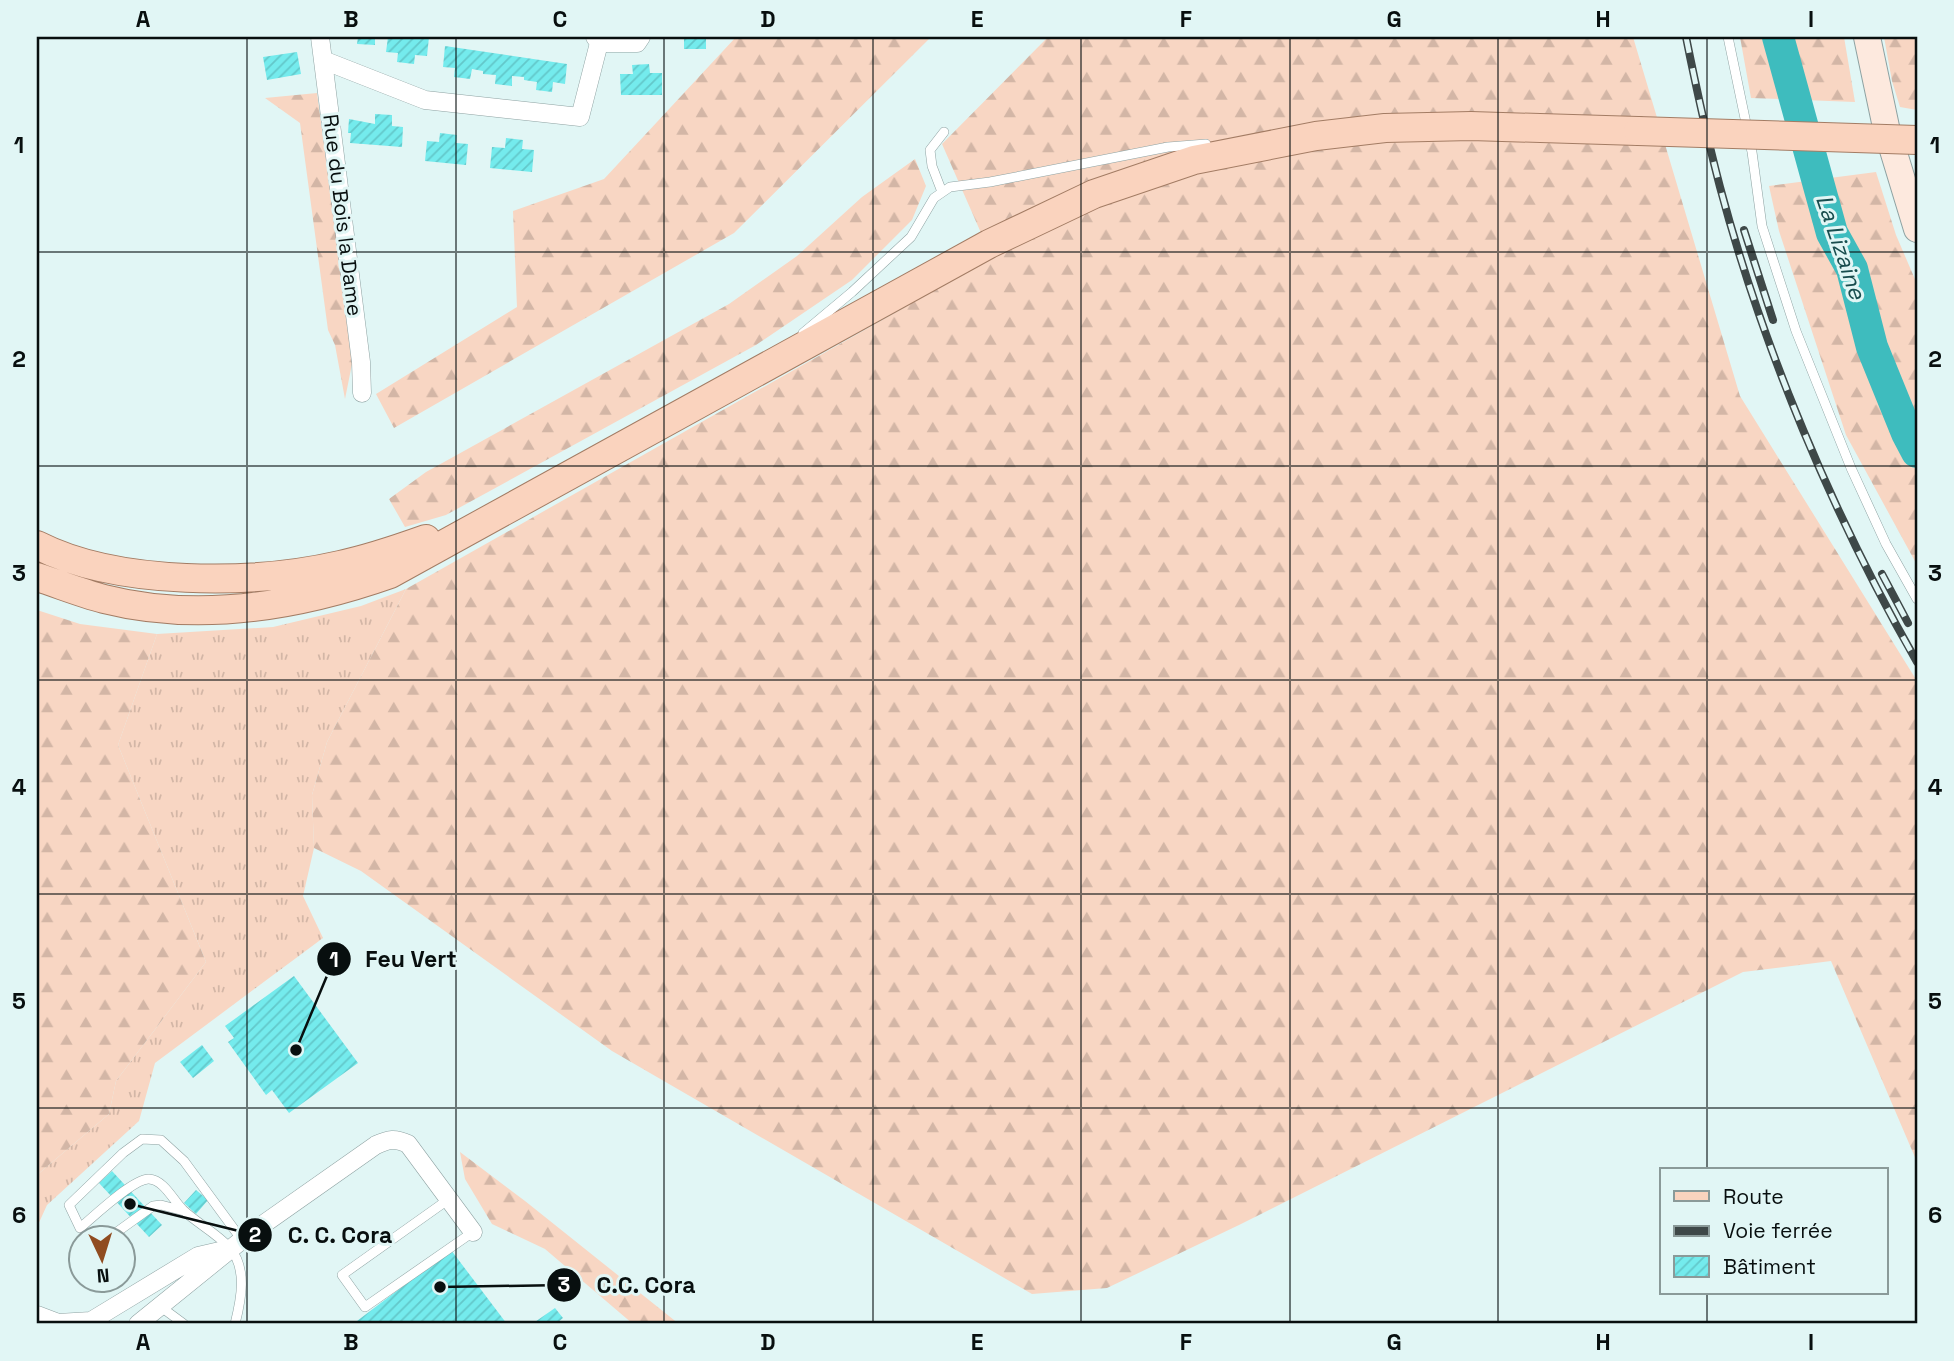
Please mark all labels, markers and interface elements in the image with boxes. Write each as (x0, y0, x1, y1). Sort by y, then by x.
text: A (136, 4, 151, 34)
text: B (343, 4, 359, 34)
text: C (553, 4, 567, 34)
text: D (760, 4, 776, 34)
text: E (971, 4, 983, 34)
text: F (1180, 4, 1192, 34)
text: G (1386, 4, 1402, 34)
text: H (1595, 4, 1611, 34)
text: I (1808, 4, 1814, 34)
street label: Rue du Bois la Dame (317, 112, 369, 318)
text: 1 (14, 130, 24, 160)
text: 1 (1930, 130, 1940, 160)
water label: La Lizaine (1809, 191, 1873, 304)
text: 2 (12, 344, 26, 374)
text: 2 (1928, 344, 1942, 374)
text: 3 (12, 558, 26, 588)
text: 3 (1928, 558, 1942, 588)
text: 4 (12, 772, 27, 802)
text: 4 (1928, 772, 1943, 802)
callout: Feu Vert (316, 937, 471, 981)
text: Feu Vert (365, 944, 457, 974)
text: 1 (329, 946, 339, 973)
text: 5 (12, 986, 26, 1016)
text: 5 (1928, 986, 1942, 1016)
legend (1660, 1168, 1888, 1294)
text: Route (1723, 1183, 1784, 1210)
text: 6 (12, 1200, 26, 1230)
text: 6 (1928, 1200, 1942, 1230)
callout: C. C. Cora (238, 1213, 407, 1257)
text: Voie ferrée (1723, 1217, 1833, 1244)
text: C. C. Cora (288, 1220, 392, 1250)
text: 2 (249, 1221, 261, 1248)
north arrow (66, 1224, 136, 1294)
text: Bâtiment (1723, 1253, 1816, 1280)
text: N (96, 1263, 110, 1288)
callout: C.C. Cora (547, 1263, 710, 1307)
text: C.C. Cora (596, 1270, 696, 1300)
text: 3 (558, 1271, 570, 1298)
text: A (136, 1327, 151, 1357)
text: B (343, 1327, 359, 1357)
text: C (553, 1327, 567, 1357)
text: D (760, 1327, 776, 1357)
text: E (971, 1327, 983, 1357)
text: F (1180, 1327, 1192, 1357)
text: G (1386, 1327, 1402, 1357)
text: H (1595, 1327, 1611, 1357)
text: I (1808, 1327, 1814, 1357)

